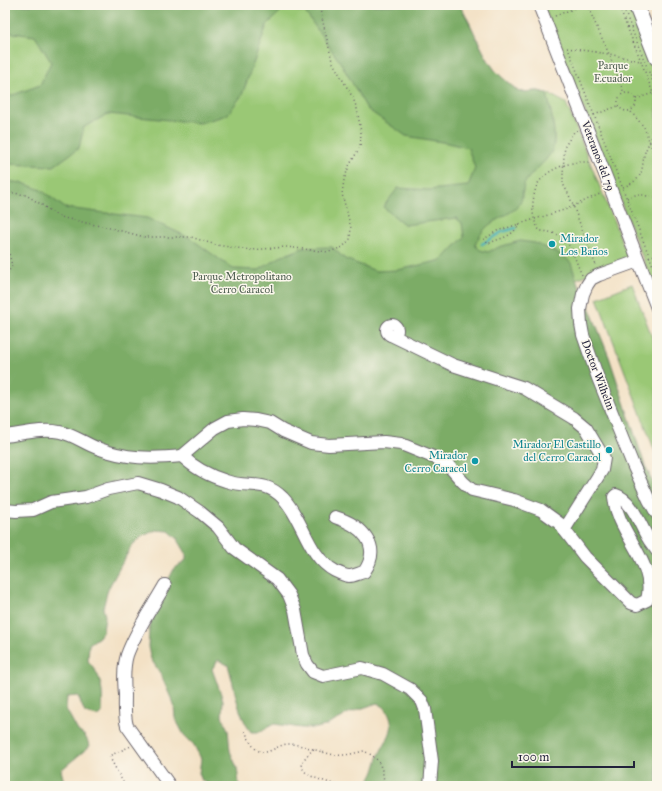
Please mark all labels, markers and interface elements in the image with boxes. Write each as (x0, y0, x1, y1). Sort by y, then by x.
park label: Parque Ecuador (594, 59, 633, 85)
street label: Veteranos del 79 (578, 118, 617, 193)
place label: Mirador Los Baños (560, 232, 608, 258)
marker: Mirador Los Baños (547, 239, 557, 249)
park label: Parque Metropolitano Cerro Caracol (192, 270, 292, 296)
street label: Doctor Wilhelm (579, 338, 618, 413)
place label: Mirador El Castillo del Cerro Caracol (512, 438, 601, 464)
marker: Mirador El Castillo del Cerro Caracol (604, 445, 614, 455)
place label: Mirador Cerro Caracol (405, 449, 468, 475)
marker: Mirador Cerro Caracol (470, 456, 480, 466)
scale bar (512, 743, 634, 769)
text: 100 m (518, 750, 549, 764)

